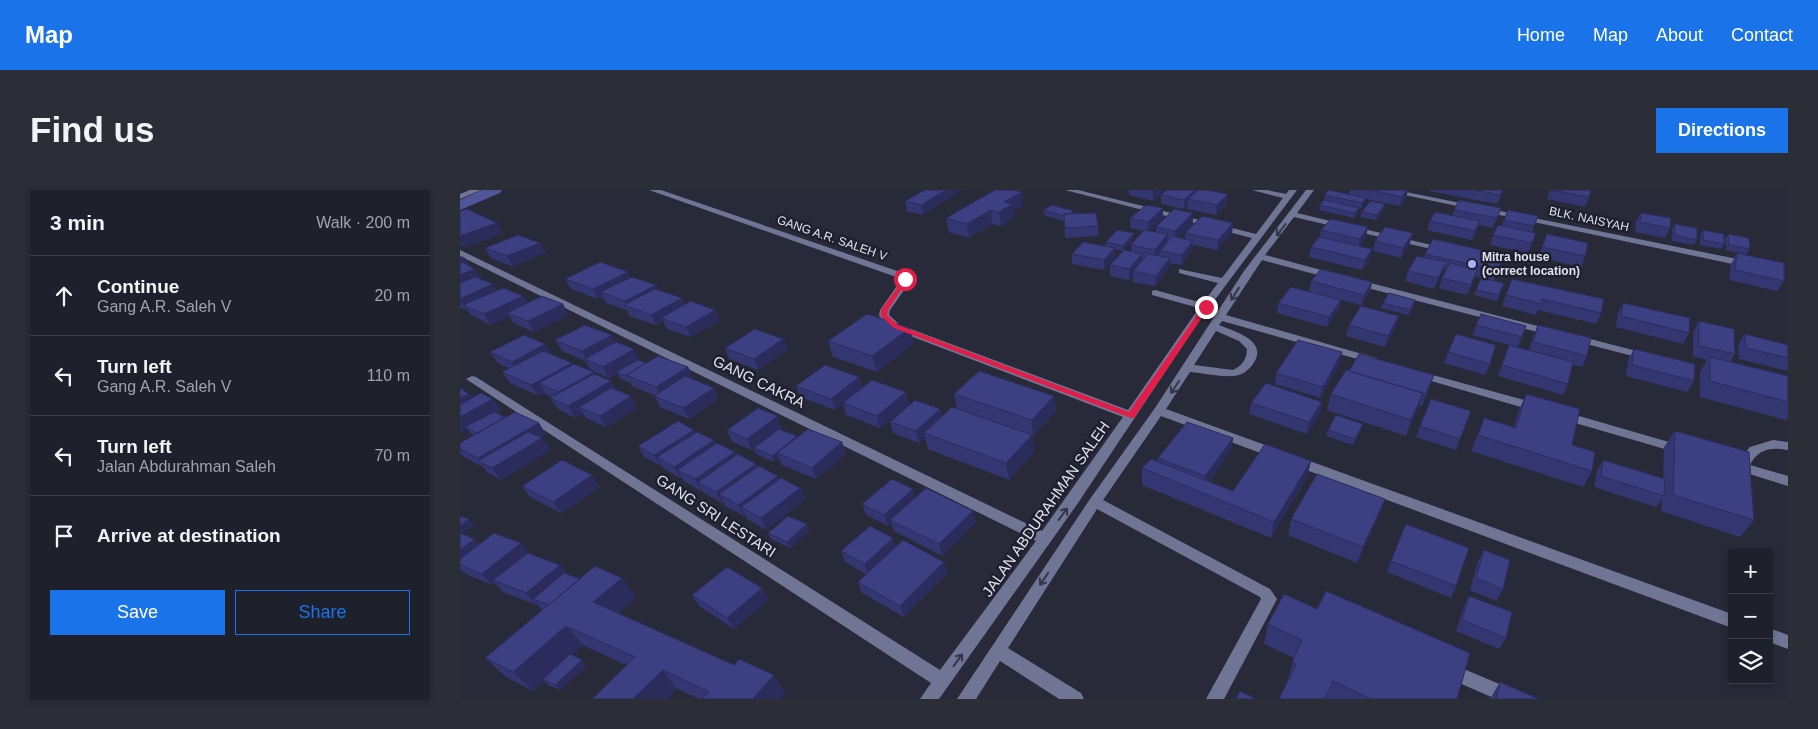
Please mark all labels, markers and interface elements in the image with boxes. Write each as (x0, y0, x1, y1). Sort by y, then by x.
text: Map (25, 21, 73, 48)
text: Home (1517, 25, 1565, 45)
text: Map (1593, 25, 1628, 45)
text: About (1656, 25, 1703, 45)
text: Contact (1731, 25, 1793, 45)
button: Directions (1656, 108, 1788, 153)
text: Find us (30, 110, 154, 149)
street label: BLK. NAISYAH (1548, 204, 1630, 234)
text: 3 min (50, 211, 105, 234)
street label: GANG A.R. SALEH V (775, 213, 889, 263)
text: Walk · 200 m (316, 214, 410, 231)
one-way arrow (1276, 223, 1287, 236)
place label: Mitra house (correct location) (1482, 250, 1580, 278)
marker: Mitra house (correct location) (1466, 258, 1478, 270)
route start (894, 268, 917, 291)
text: Continue (97, 276, 179, 297)
icon: ahead (50, 282, 78, 310)
text: 20 m (374, 287, 410, 304)
one-way arrow (1230, 287, 1240, 301)
route end (1195, 296, 1218, 319)
text: Gang A.R. Saleh V (97, 298, 231, 315)
street label: GANG CAKRA (711, 352, 808, 411)
text: Turn left (97, 356, 172, 377)
icon: left (50, 362, 78, 390)
text: 110 m (367, 367, 410, 384)
text: Gang A.R. Saleh V (97, 378, 231, 395)
one-way arrow (1170, 380, 1181, 394)
street label: JALAN ABDURAHMAN SALEH (978, 418, 1113, 600)
text: Turn left (97, 436, 172, 457)
icon: left (50, 442, 78, 470)
text: 70 m (374, 447, 410, 464)
text: Jalan Abdurahman Saleh (97, 458, 276, 475)
street label: GANG SRI LESTARI (653, 471, 779, 561)
one-way arrow (1058, 507, 1068, 521)
icon: arrive (50, 522, 78, 550)
text: Arrive at destination (97, 525, 281, 546)
map controls (1728, 549, 1773, 684)
button: + (1728, 549, 1773, 594)
one-way arrow (1039, 572, 1049, 586)
button: Save (50, 590, 225, 635)
button: Share (235, 590, 410, 635)
button: − (1728, 594, 1773, 639)
button: layers (1728, 639, 1773, 684)
one-way arrow (953, 653, 963, 667)

